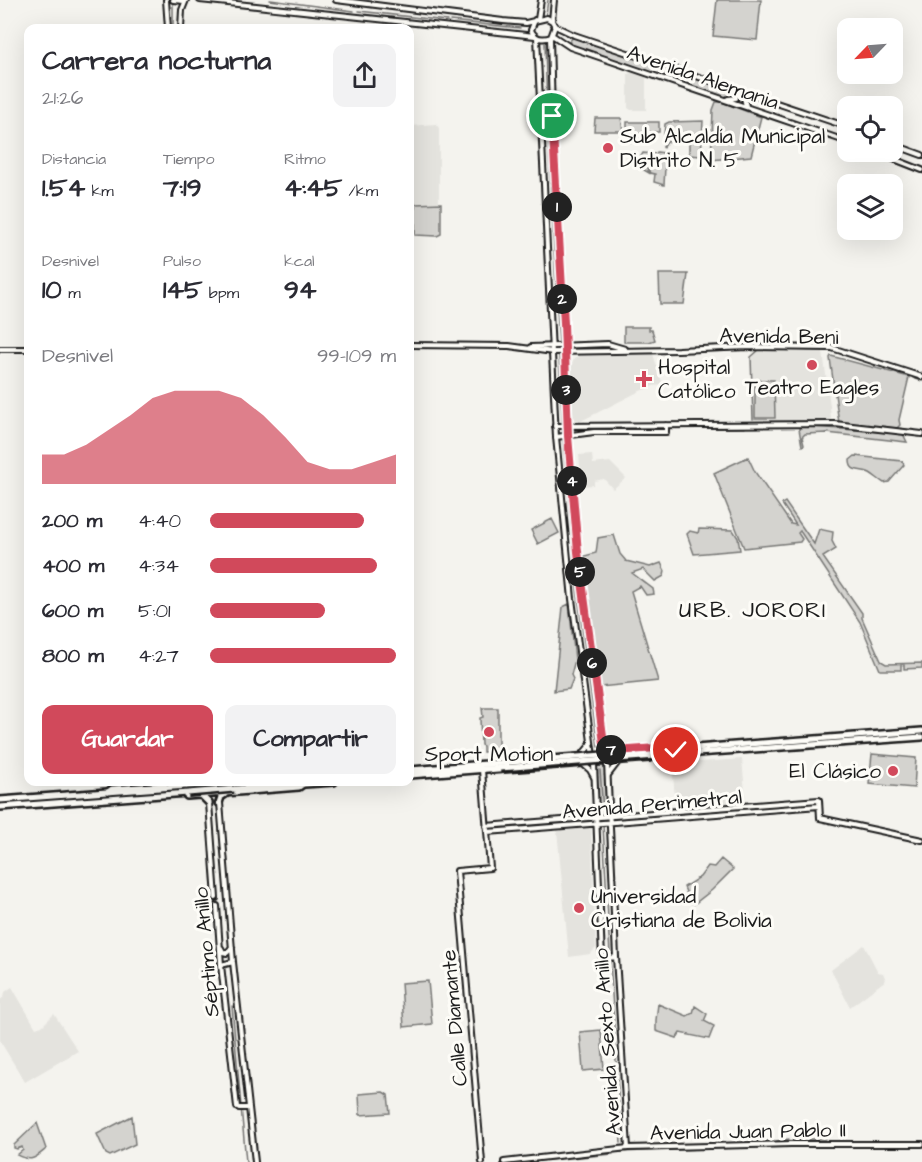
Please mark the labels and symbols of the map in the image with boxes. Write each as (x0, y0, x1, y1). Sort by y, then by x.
north arrow (837, 18, 903, 84)
street label: Avenida Alemania (623, 38, 783, 117)
pin (526, 90, 577, 141)
place label: Sub Alcaldía Municipal Distrito N. 5 (620, 122, 825, 175)
marker: Sub Alcaldía Municipal Distrito N. 5 (601, 141, 615, 155)
pin: 1 (542, 192, 572, 222)
pin: 2 (547, 284, 577, 314)
street label: Avenida Beni (719, 321, 839, 352)
place label: Hospital Católico (658, 353, 736, 406)
marker: Teatro Eagles (805, 358, 819, 372)
marker: Hospital Católico (635, 370, 653, 388)
place label: Teatro Eagles (745, 373, 879, 404)
pin: 3 (551, 375, 581, 405)
pin: 4 (557, 466, 587, 496)
pin: 5 (565, 557, 595, 587)
district label: URB. JORORI (679, 595, 827, 626)
pin: 6 (577, 648, 607, 678)
pin (650, 724, 701, 775)
marker: Sport Motion (482, 725, 496, 739)
pin: 7 (596, 735, 626, 765)
place label: Sport Motion (425, 740, 553, 770)
place label: El Clásico (789, 757, 881, 786)
marker: El Clásico (886, 764, 900, 778)
street label: Avenida Perimetral (561, 782, 743, 827)
place label: Universidad Cristiana de Bolivia (591, 882, 772, 935)
street label: Séptimo Anillo (186, 886, 228, 1018)
marker: Universidad Cristiana de Bolivia (572, 901, 586, 915)
street label: Avenida Sexto Anillo (586, 947, 629, 1137)
street label: Calle Diamante (434, 949, 475, 1087)
street label: Avenida Juan Pablo II (650, 1115, 846, 1148)

